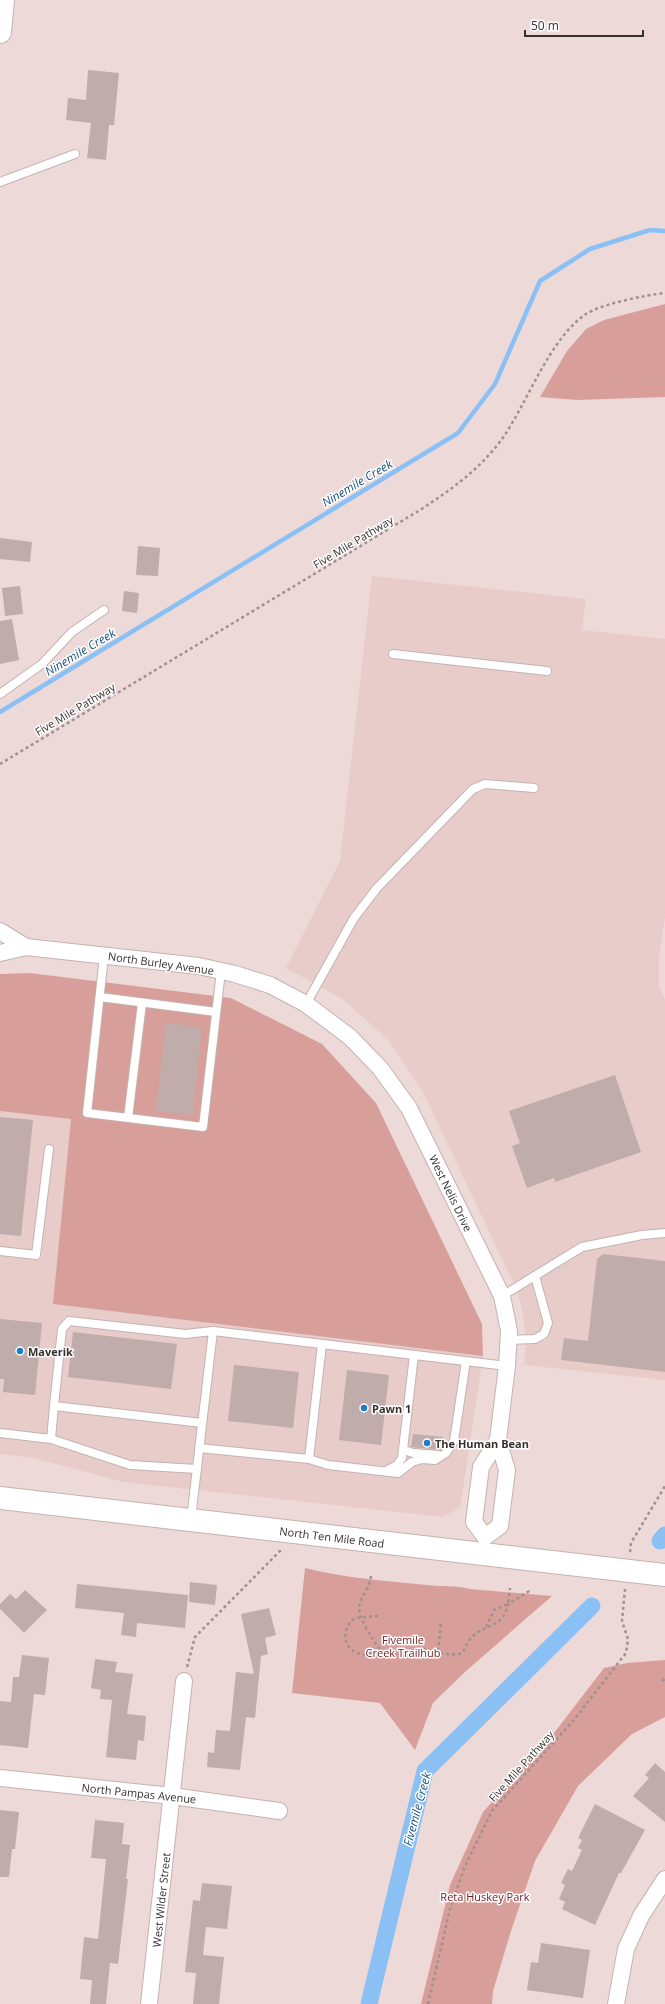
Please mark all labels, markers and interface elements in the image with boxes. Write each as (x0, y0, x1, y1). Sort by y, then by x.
scale bar (525, 12, 643, 38)
text: 50 m (531, 17, 559, 34)
water label: Ninemile Creek (319, 455, 396, 511)
street label: Five Mile Pathway (310, 512, 396, 572)
water label: Ninemile Creek (42, 624, 119, 680)
street label: Five Mile Pathway (32, 679, 118, 739)
street label: North Burley Avenue (107, 948, 215, 978)
street label: West Nelis Drive (426, 1152, 476, 1234)
place label: Maverik (28, 1344, 73, 1359)
marker: Maverik (15, 1346, 25, 1356)
place label: Pawn 1 (372, 1401, 411, 1416)
marker: Pawn 1 (359, 1403, 369, 1413)
place label: The Human Bean (435, 1436, 529, 1451)
marker: The Human Bean (422, 1438, 432, 1448)
street label: North Ten Mile Road (279, 1523, 385, 1551)
park label: Fivemile Creek Trailhub (366, 1632, 441, 1660)
street label: Five Mile Pathway (485, 1727, 557, 1805)
water label: Fivemile Creek (399, 1769, 435, 1848)
street label: North Pampas Avenue (81, 1780, 197, 1806)
street label: West Wilder Street (149, 1852, 173, 1948)
park label: Reta Huskey Park (440, 1889, 530, 1904)

